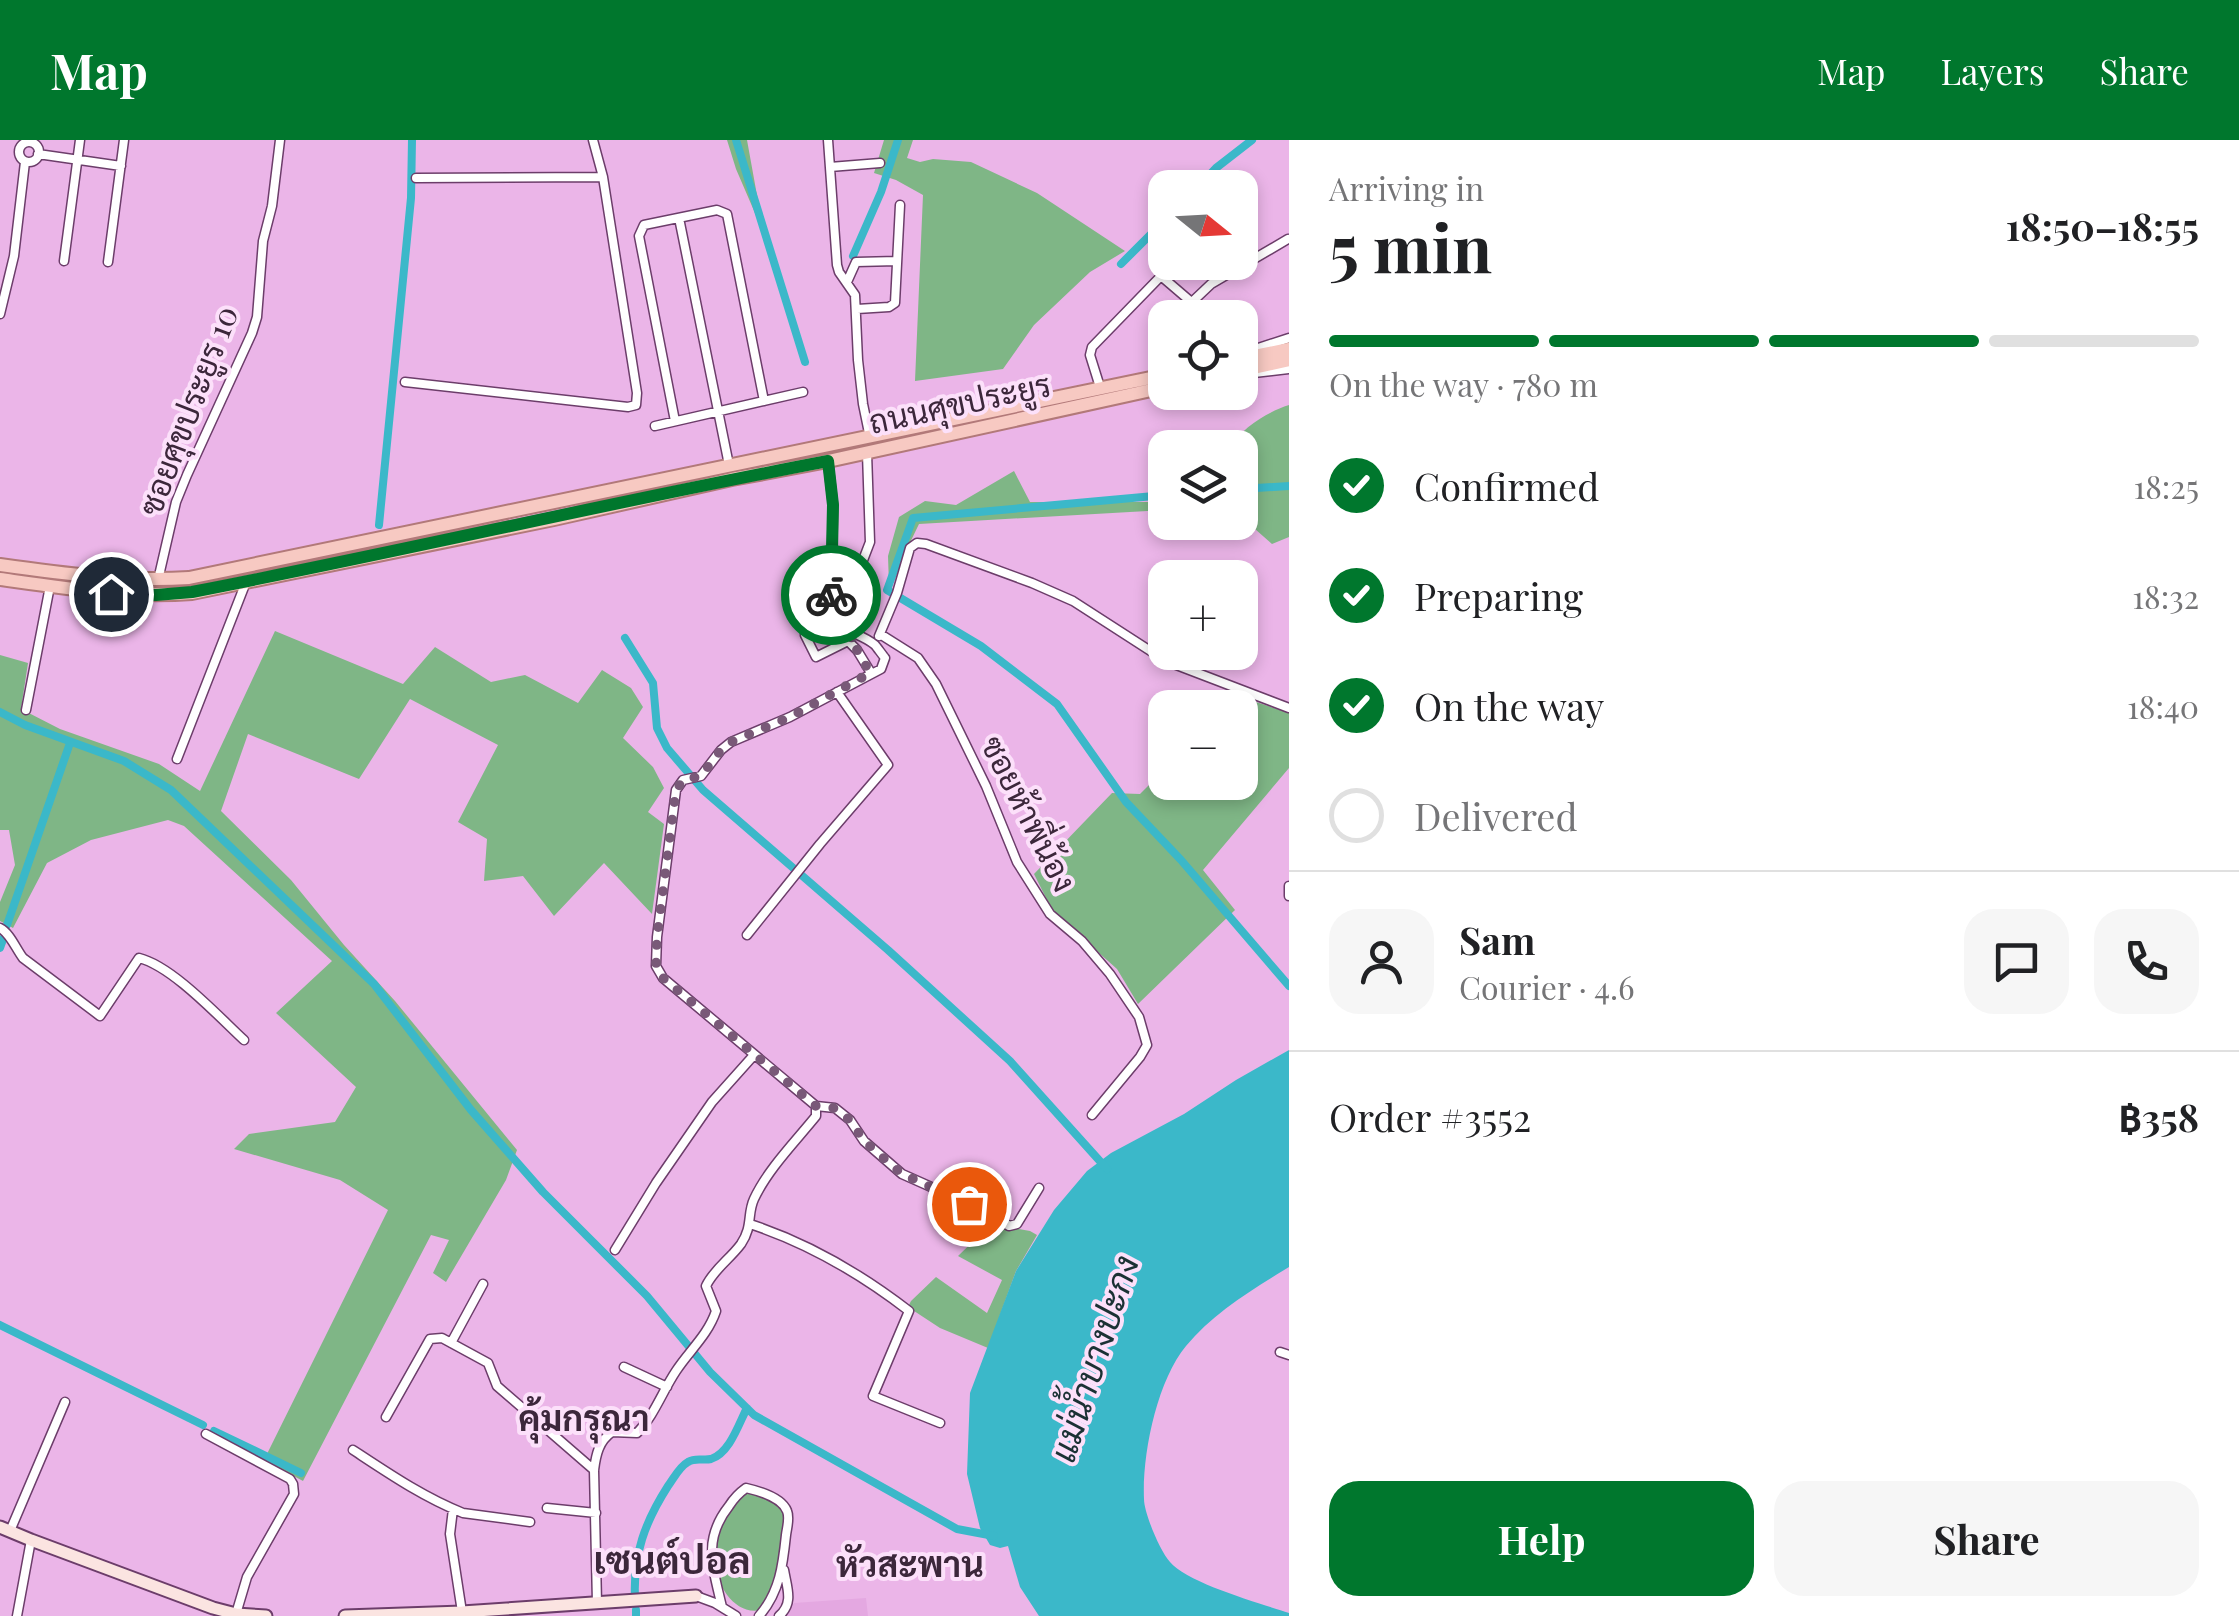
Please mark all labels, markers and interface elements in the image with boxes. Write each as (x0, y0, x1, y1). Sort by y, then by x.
text: Map (50, 38, 148, 102)
text: Map (1817, 47, 1885, 94)
text: Layers (1940, 47, 2045, 94)
text: Share (2100, 47, 2189, 94)
text: Arriving in (1329, 166, 1484, 209)
north arrow (1148, 170, 1258, 280)
map controls (1148, 170, 1258, 800)
text: 18:50–18:55 (2006, 200, 2199, 251)
text: 5 min (1329, 203, 1492, 289)
street label: ซอยศุขประยูร 10 (127, 299, 249, 522)
button: locate (1148, 300, 1258, 410)
street label: ถนนศุขประยูร (865, 361, 1055, 445)
text: On the way · 780 m (1329, 362, 1598, 405)
button: layers (1148, 430, 1258, 540)
icon: check (1329, 458, 1384, 513)
text: Confirmed (1414, 460, 1599, 511)
text: 18:25 (2133, 464, 2199, 507)
courier (781, 545, 881, 645)
pin (69, 552, 154, 637)
button: + (1148, 560, 1258, 670)
icon: home (84, 567, 139, 622)
icon: bike (804, 568, 859, 623)
icon: check (1329, 568, 1384, 623)
text: Preparing (1414, 570, 1583, 621)
text: 18:32 (2132, 574, 2199, 617)
icon: check (1329, 678, 1384, 733)
text: On the way (1414, 680, 1604, 731)
text: 18:40 (2127, 684, 2199, 727)
button: − (1148, 690, 1258, 800)
street label: ซอยห้าพี่น้อง (973, 726, 1091, 898)
text: Delivered (1414, 790, 1578, 841)
button: person (1329, 909, 1434, 1014)
button: chat (1964, 909, 2069, 1014)
button: phone (2094, 909, 2199, 1014)
text: Sam (1459, 914, 1535, 965)
text: Courier · 4.6 (1459, 965, 1635, 1008)
text: Order #3552 (1329, 1091, 1531, 1142)
text: ฿358 (2119, 1091, 2199, 1142)
pin (927, 1162, 1012, 1247)
icon: bag (942, 1177, 997, 1232)
water label: แม่น้ำบางปะกง (1031, 1247, 1148, 1467)
district label: คุ้มกรุณา (518, 1393, 650, 1444)
button: Help (1329, 1481, 1754, 1596)
button: Share (1774, 1481, 2199, 1596)
district label: เซนต์ปอล (593, 1533, 751, 1584)
district label: หัวสะพาน (836, 1539, 984, 1586)

